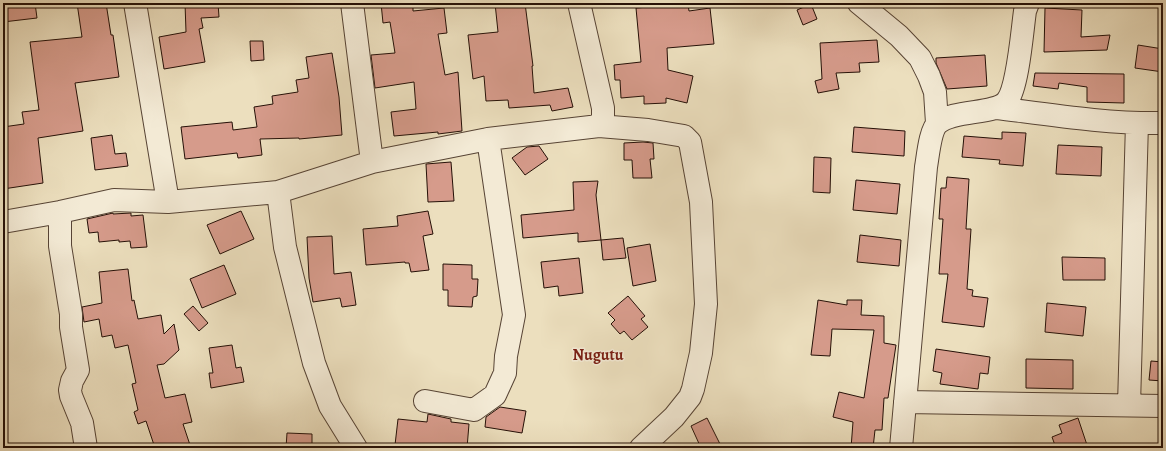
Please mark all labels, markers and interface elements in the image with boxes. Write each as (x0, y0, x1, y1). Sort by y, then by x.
district label: Nugutu (572, 344, 624, 366)

